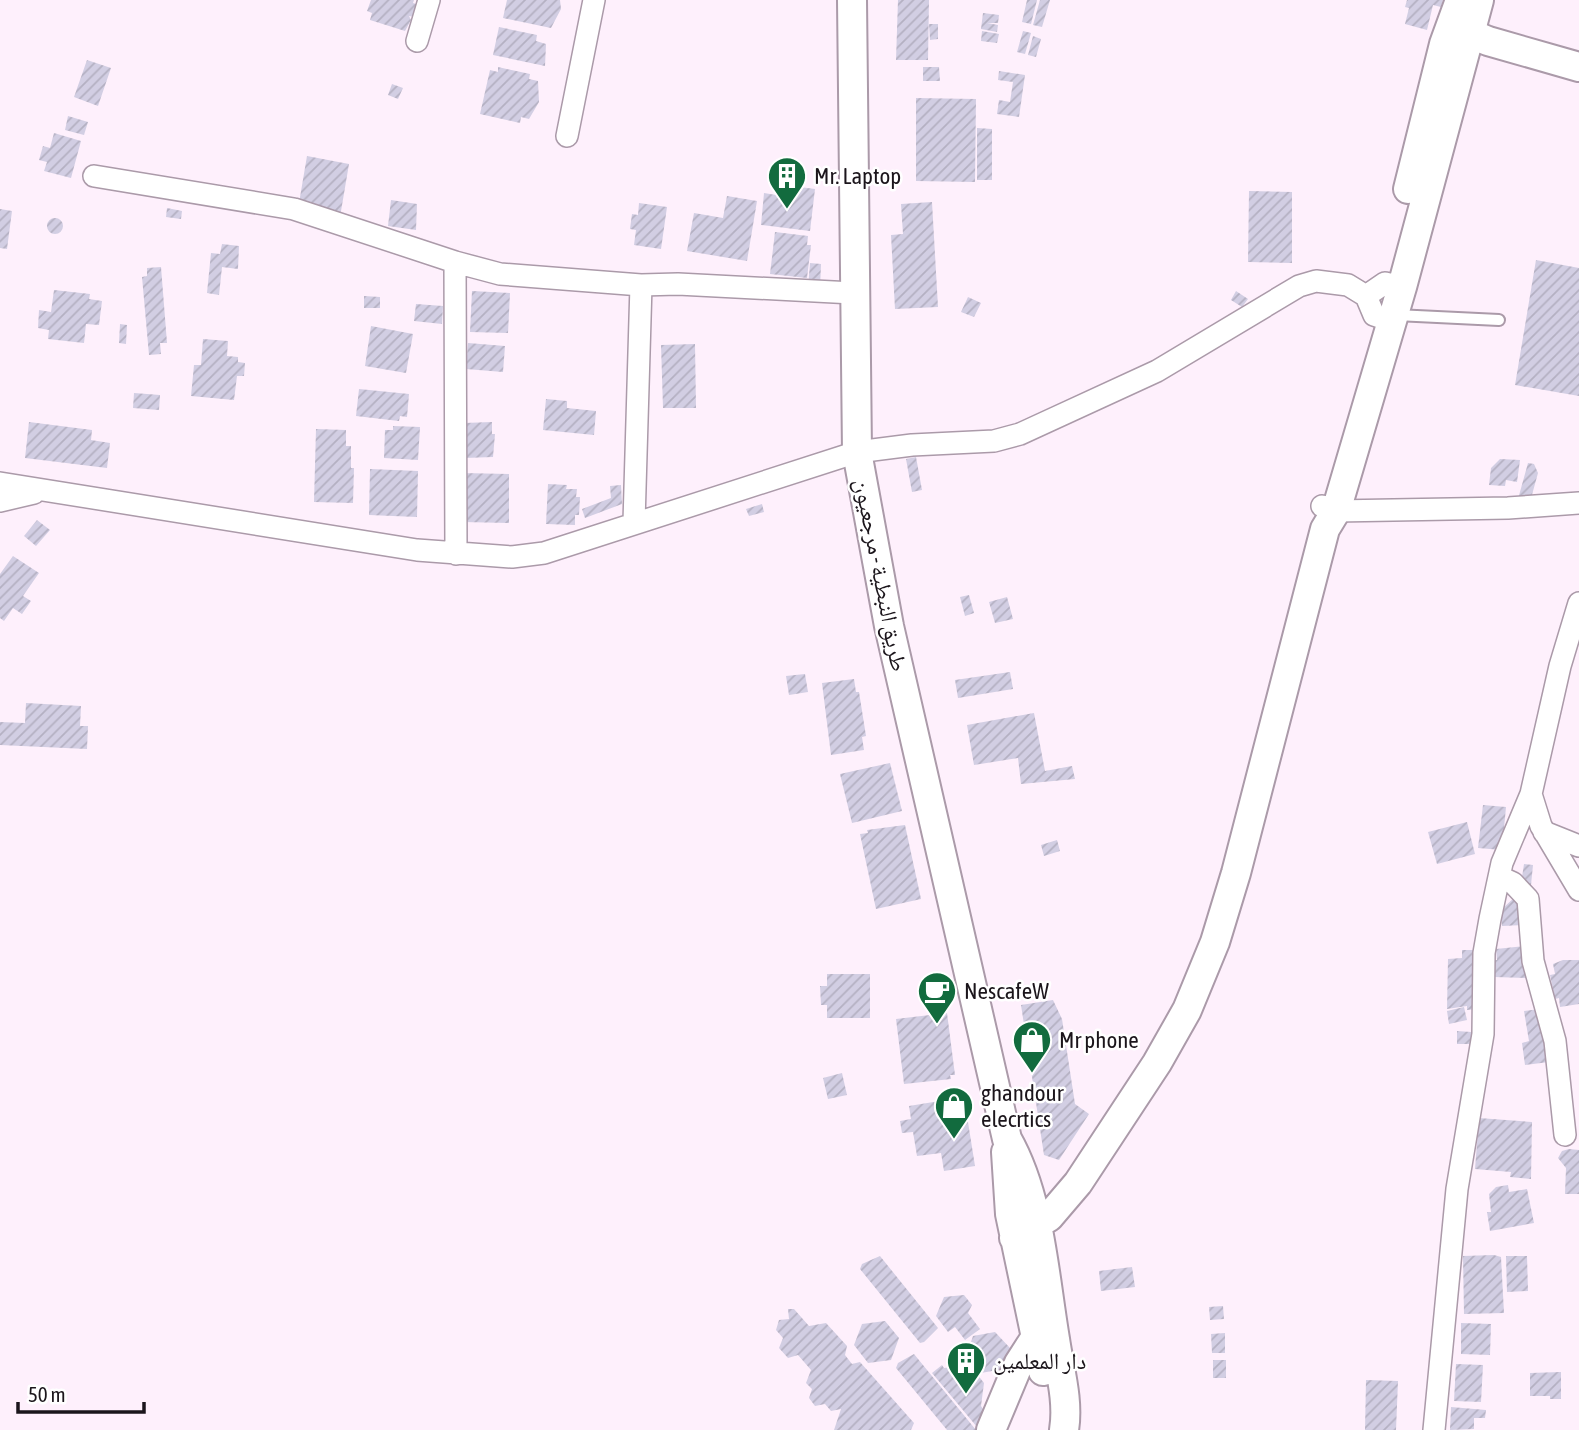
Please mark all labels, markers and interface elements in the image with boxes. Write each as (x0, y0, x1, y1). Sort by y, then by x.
building icon: Mr. Laptop (766, 155, 808, 210)
place label: Mr. Laptop (814, 163, 901, 189)
street label: طريق النبطية - مرجعيون (849, 476, 912, 674)
cafe icon: NescafeW (916, 970, 958, 1025)
place label: NescafeW (964, 978, 1049, 1004)
shop icon: Mr phone (1011, 1019, 1053, 1074)
place label: Mr phone (1059, 1027, 1139, 1053)
place label: ghandour elecrtics (981, 1080, 1065, 1132)
shop icon: ghandour elecrtics (933, 1085, 975, 1140)
building icon: دار المعلمين (945, 1340, 987, 1395)
place label: دار المعلمين (993, 1348, 1086, 1375)
scale bar (18, 1370, 144, 1414)
text: 50 m (28, 1382, 66, 1406)

